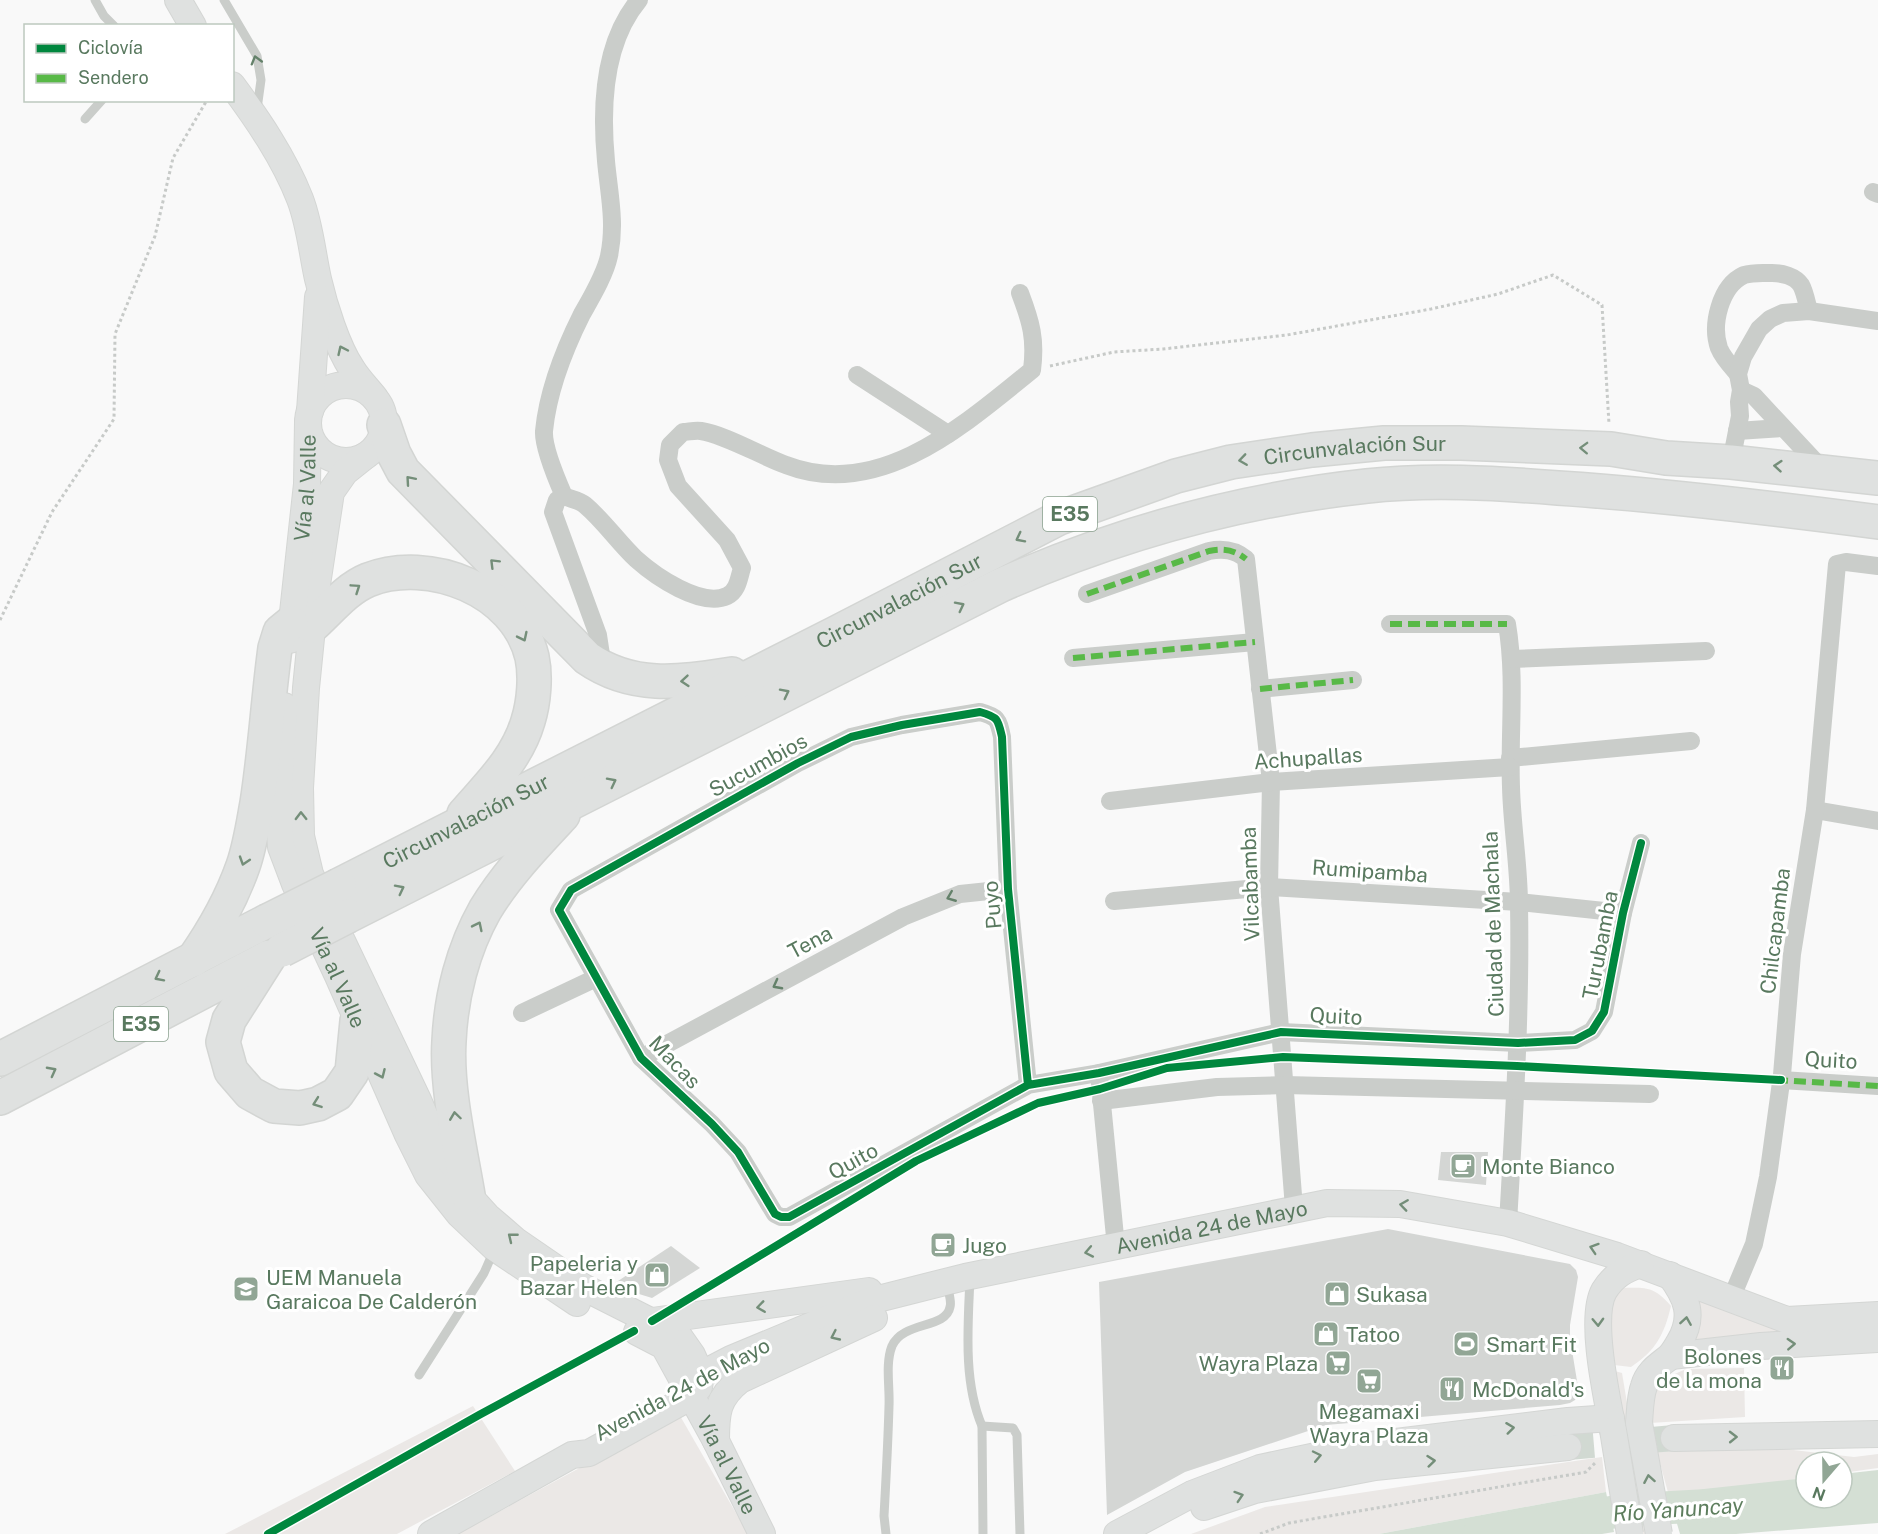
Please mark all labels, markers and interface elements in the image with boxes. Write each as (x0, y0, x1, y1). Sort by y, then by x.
legend (24, 24, 234, 102)
text: Ciclovía (78, 37, 143, 58)
one-way arrow (251, 55, 264, 65)
text: Sendero (78, 67, 149, 88)
one-way arrow (338, 345, 350, 356)
street label: Circunvalación Sur (1262, 431, 1446, 470)
street label: Vía al Valle (288, 434, 320, 542)
one-way arrow (1580, 442, 1589, 455)
one-way arrow (1239, 453, 1248, 465)
one-way arrow (1774, 460, 1783, 473)
one-way arrow (406, 476, 417, 487)
road number: E35 (1043, 497, 1097, 531)
one-way arrow (1016, 530, 1027, 542)
street label: Circunvalación Sur (812, 547, 986, 654)
one-way arrow (490, 559, 500, 570)
one-way arrow (349, 584, 360, 595)
one-way arrow (953, 601, 964, 613)
one-way arrow (516, 631, 528, 642)
one-way arrow (681, 674, 690, 687)
one-way arrow (779, 689, 790, 701)
street label: Sucumbios (705, 728, 811, 802)
street label: Achupallas (1253, 742, 1363, 774)
street label: Circunvalación Sur (378, 768, 553, 873)
one-way arrow (605, 778, 616, 789)
one-way arrow (295, 812, 307, 821)
street label: Vilcabamba (1236, 826, 1264, 942)
street label: Ciudad de Machala (1477, 831, 1509, 1017)
street label: Rumipamba (1311, 854, 1429, 888)
one-way arrow (239, 855, 251, 866)
street label: Chilcapamba (1755, 867, 1795, 995)
street label: Puyo (977, 880, 1007, 930)
one-way arrow (394, 885, 405, 897)
street label: Turubamba (1577, 888, 1623, 1002)
one-way arrow (946, 890, 957, 902)
street label: Tena (784, 920, 836, 964)
one-way arrow (470, 921, 482, 932)
street label: Vía al Valle (305, 924, 372, 1032)
one-way arrow (155, 970, 166, 981)
one-way arrow (772, 978, 783, 989)
street label: Quito (1309, 1002, 1363, 1030)
road number: E35 (114, 1007, 168, 1041)
street label: Macas (644, 1030, 706, 1094)
street label: Quito (1804, 1046, 1858, 1074)
one-way arrow (45, 1067, 56, 1078)
one-way arrow (374, 1068, 386, 1079)
one-way arrow (312, 1096, 323, 1109)
one-way arrow (449, 1112, 462, 1121)
street label: Quito (824, 1137, 882, 1185)
cafe icon: Monte Bianco (1448, 1151, 1478, 1181)
place label: Monte Bianco (1482, 1154, 1615, 1179)
street label: Avenida 24 de Mayo (1113, 1195, 1310, 1258)
one-way arrow (1400, 1200, 1409, 1212)
cafe icon: Jugo (928, 1230, 958, 1260)
one-way arrow (508, 1233, 519, 1244)
place label: Jugo (962, 1233, 1007, 1258)
one-way arrow (1589, 1243, 1600, 1255)
one-way arrow (1084, 1245, 1094, 1258)
place label: Papeleria y Bazar Helen (520, 1251, 638, 1300)
shop icon: Papeleria y Bazar Helen (642, 1260, 672, 1290)
place label: UEM Manuela Garaicoa De Calderón (266, 1265, 477, 1314)
school or university icon: UEM Manuela Garaicoa De Calderón (231, 1274, 261, 1304)
shop icon: Sukasa (1322, 1279, 1352, 1309)
place label: Sukasa (1356, 1282, 1428, 1307)
one-way arrow (757, 1300, 766, 1312)
one-way arrow (1679, 1316, 1692, 1326)
one-way arrow (1592, 1318, 1605, 1327)
shop icon: Tatoo (1311, 1319, 1341, 1349)
place label: Tatoo (1346, 1322, 1400, 1347)
one-way arrow (830, 1328, 841, 1340)
sports icon: Smart Fit (1451, 1329, 1481, 1359)
street label: Avenida 24 de Mayo (590, 1332, 774, 1446)
place label: Smart Fit (1486, 1332, 1577, 1357)
one-way arrow (1787, 1338, 1796, 1351)
place label: Bolones de la mona (1656, 1344, 1762, 1393)
supermarket icon: Wayra Plaza (1323, 1348, 1353, 1378)
place label: Wayra Plaza (1199, 1351, 1318, 1376)
restaurant icon: Bolones de la mona (1767, 1353, 1797, 1383)
supermarket icon: Megamaxi Wayra Plaza (1354, 1366, 1384, 1396)
restaurant icon: McDonald's (1437, 1374, 1467, 1404)
place label: McDonald's (1472, 1377, 1584, 1402)
place label: Megamaxi Wayra Plaza (1309, 1399, 1429, 1448)
street label: Vía al Valle (692, 1411, 763, 1518)
one-way arrow (1506, 1422, 1515, 1435)
one-way arrow (1728, 1431, 1737, 1443)
one-way arrow (1312, 1450, 1322, 1463)
north arrow (1794, 1450, 1854, 1510)
one-way arrow (1426, 1455, 1435, 1468)
one-way arrow (1643, 1474, 1656, 1484)
text: N (1810, 1483, 1828, 1505)
one-way arrow (1233, 1490, 1244, 1503)
water label: Río Yanuncay (1612, 1491, 1745, 1527)

